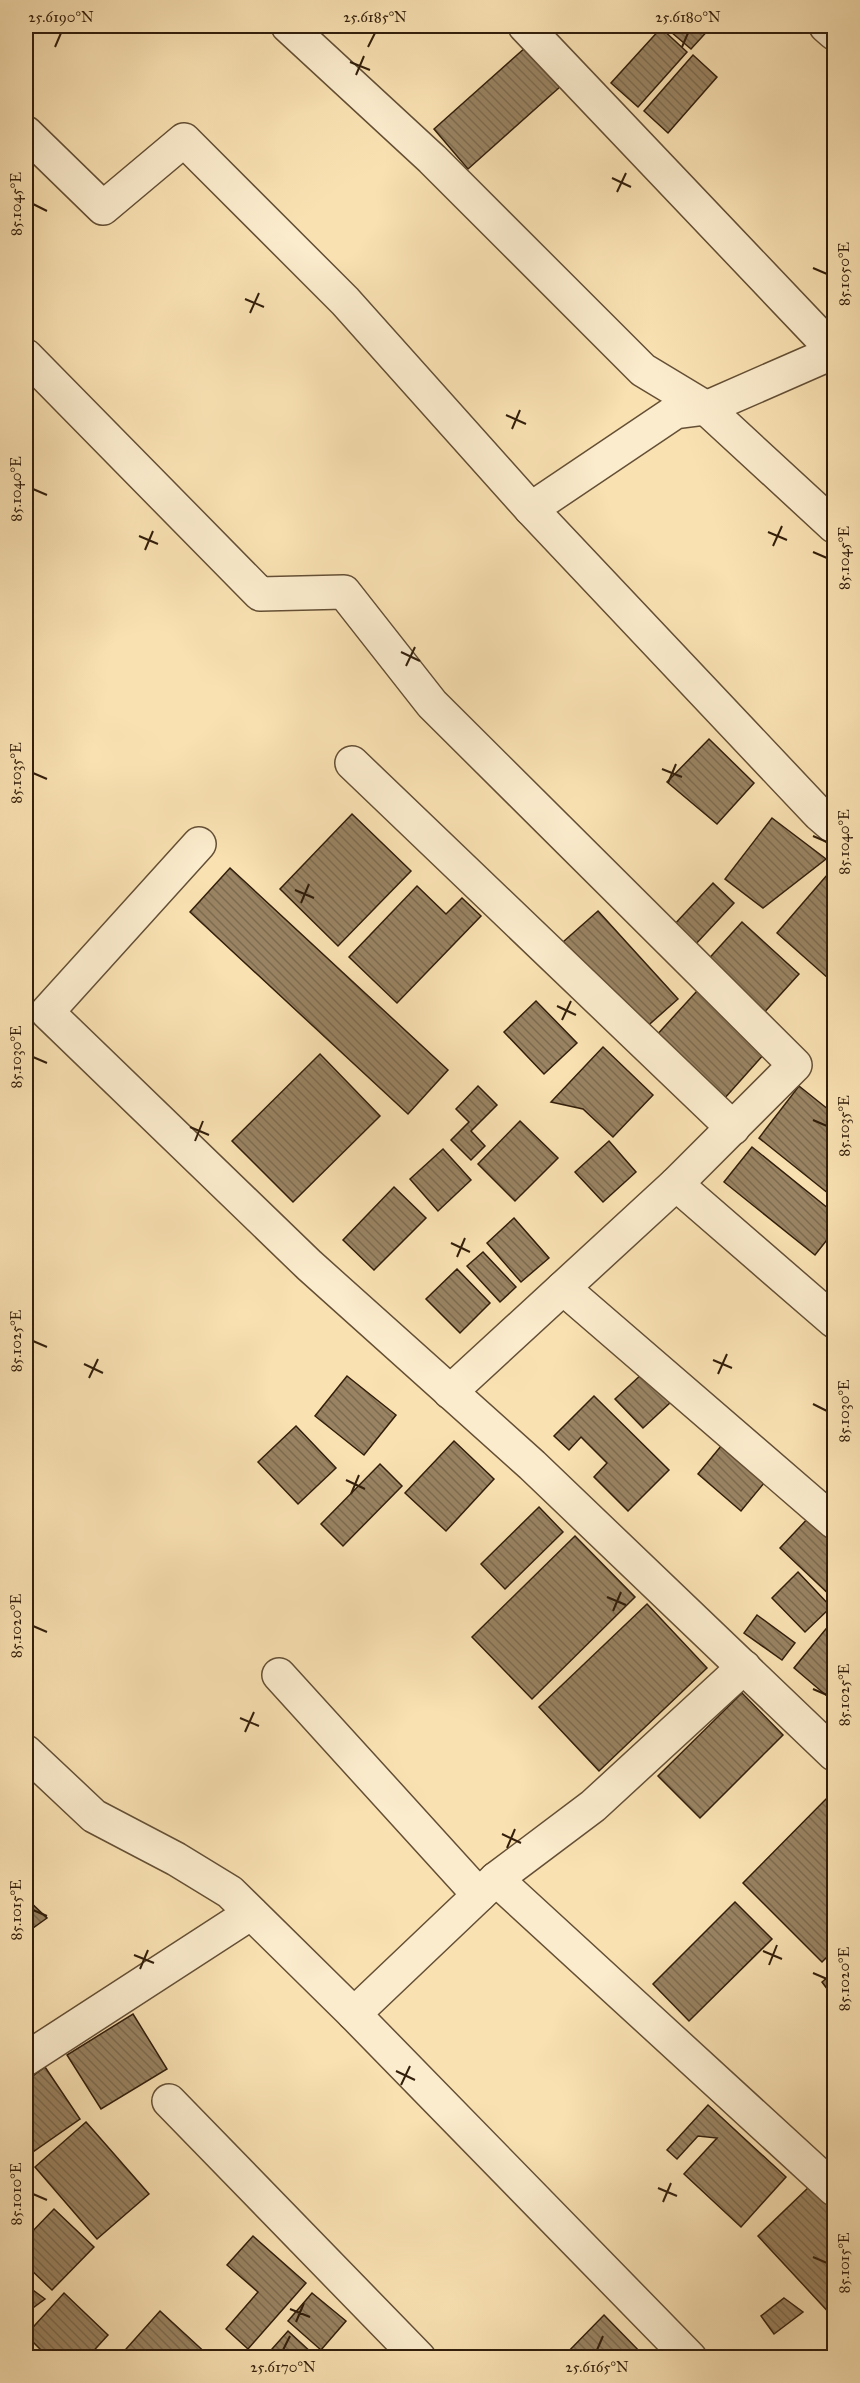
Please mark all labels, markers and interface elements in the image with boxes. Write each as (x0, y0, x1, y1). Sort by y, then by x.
text: 25.6190°N (28, 8, 94, 26)
text: 25.6185°N (343, 8, 407, 26)
text: 25.6180°N (655, 8, 721, 26)
text: 85.1045°E (7, 172, 25, 236)
text: 85.1050°E (835, 242, 853, 306)
text: 85.1040°E (7, 456, 25, 522)
text: 85.1045°E (835, 526, 853, 590)
text: 85.1035°E (7, 742, 25, 804)
text: 85.1040°E (835, 809, 853, 875)
text: 85.1030°E (7, 1025, 25, 1089)
text: 85.1035°E (835, 1095, 853, 1157)
text: 85.1025°E (7, 1309, 25, 1372)
text: 85.1030°E (835, 1379, 853, 1443)
text: 85.1020°E (7, 1593, 25, 1658)
text: 85.1025°E (835, 1663, 853, 1726)
text: 85.1015°E (7, 1879, 25, 1941)
text: 85.1020°E (835, 1946, 853, 2011)
text: 85.1010°E (7, 2162, 25, 2225)
text: 85.1015°E (835, 2232, 853, 2294)
text: 25.6170°N (250, 2358, 316, 2376)
text: 25.6165°N (565, 2358, 629, 2376)

